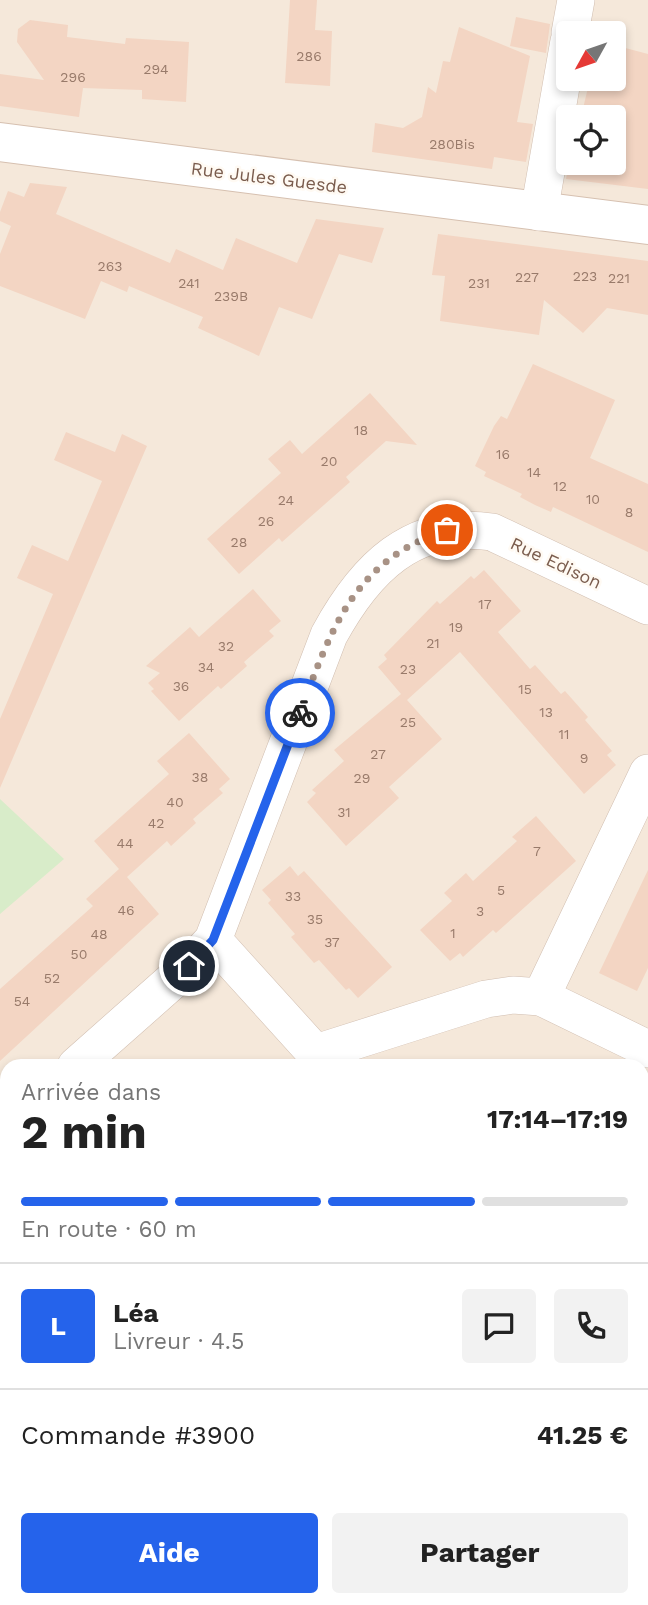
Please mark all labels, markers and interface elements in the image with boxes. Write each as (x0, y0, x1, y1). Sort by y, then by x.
north arrow (556, 21, 626, 91)
map controls (556, 21, 626, 175)
house number: 286 (296, 48, 322, 64)
house number: 294 (143, 61, 169, 77)
house number: 296 (60, 69, 86, 85)
button: locate (556, 105, 626, 175)
house number: 280Bis (429, 136, 475, 152)
street label: Rue Jules Guesde (190, 157, 348, 198)
house number: 263 (98, 258, 122, 274)
house number: 223 (573, 268, 597, 284)
house number: 227 (515, 269, 539, 285)
house number: 221 (608, 270, 630, 286)
house number: 241 (178, 275, 200, 291)
house number: 231 (468, 275, 490, 291)
house number: 239B (214, 288, 248, 304)
house number: 18 (354, 422, 368, 438)
house number: 16 (496, 446, 510, 462)
house number: 20 (321, 453, 337, 469)
house number: 14 (527, 464, 541, 480)
house number: 12 (553, 478, 567, 494)
house number: 10 (586, 491, 600, 507)
house number: 24 (278, 492, 294, 508)
pin (417, 500, 477, 560)
house number: 8 (625, 504, 633, 520)
icon: bag (428, 511, 466, 549)
house number: 26 (258, 513, 274, 529)
street label: Rue Edison (507, 532, 605, 593)
house number: 28 (231, 534, 247, 550)
house number: 17 (478, 596, 492, 612)
house number: 19 (449, 619, 463, 635)
house number: 21 (426, 635, 440, 651)
house number: 32 (218, 638, 234, 654)
house number: 34 (198, 659, 214, 675)
house number: 23 (400, 661, 416, 677)
house number: 36 (173, 678, 189, 694)
courier (265, 678, 335, 748)
house number: 15 (518, 681, 532, 697)
icon: bike (281, 694, 319, 732)
house number: 13 (539, 704, 553, 720)
house number: 25 (400, 714, 416, 730)
house number: 11 (559, 726, 569, 742)
house number: 27 (370, 746, 386, 762)
house number: 9 (580, 750, 588, 766)
house number: 38 (192, 769, 208, 785)
house number: 29 (354, 770, 370, 786)
house number: 40 (166, 794, 184, 810)
house number: 31 (337, 804, 351, 820)
house number: 42 (148, 815, 164, 831)
house number: 44 (116, 835, 134, 851)
house number: 7 (533, 843, 541, 859)
house number: 5 (497, 882, 505, 898)
house number: 33 (285, 888, 301, 904)
house number: 46 (117, 902, 135, 918)
house number: 3 (476, 903, 484, 919)
house number: 35 (307, 911, 323, 927)
house number: 1 (450, 925, 456, 941)
house number: 48 (90, 926, 108, 942)
house number: 37 (324, 934, 340, 950)
pin (159, 936, 219, 996)
house number: 50 (71, 946, 87, 962)
icon: home (170, 947, 208, 985)
house number: 52 (44, 970, 60, 986)
house number: 54 (14, 993, 30, 1009)
text: Arrivée dans (21, 1079, 161, 1106)
text: 17:14–17:19 (487, 1104, 628, 1134)
text: 2 min (21, 1105, 147, 1159)
text: En route · 60 m (21, 1216, 197, 1243)
button: chat (462, 1289, 536, 1363)
button: phone (554, 1289, 628, 1363)
text: Léa (113, 1298, 159, 1328)
text: L (50, 1311, 66, 1341)
text: Livreur · 4.5 (113, 1328, 244, 1355)
text: Commande #3900 (21, 1420, 255, 1450)
text: 41.25 € (537, 1420, 628, 1450)
button: Aide (21, 1513, 318, 1593)
button: Partager (332, 1513, 628, 1593)

